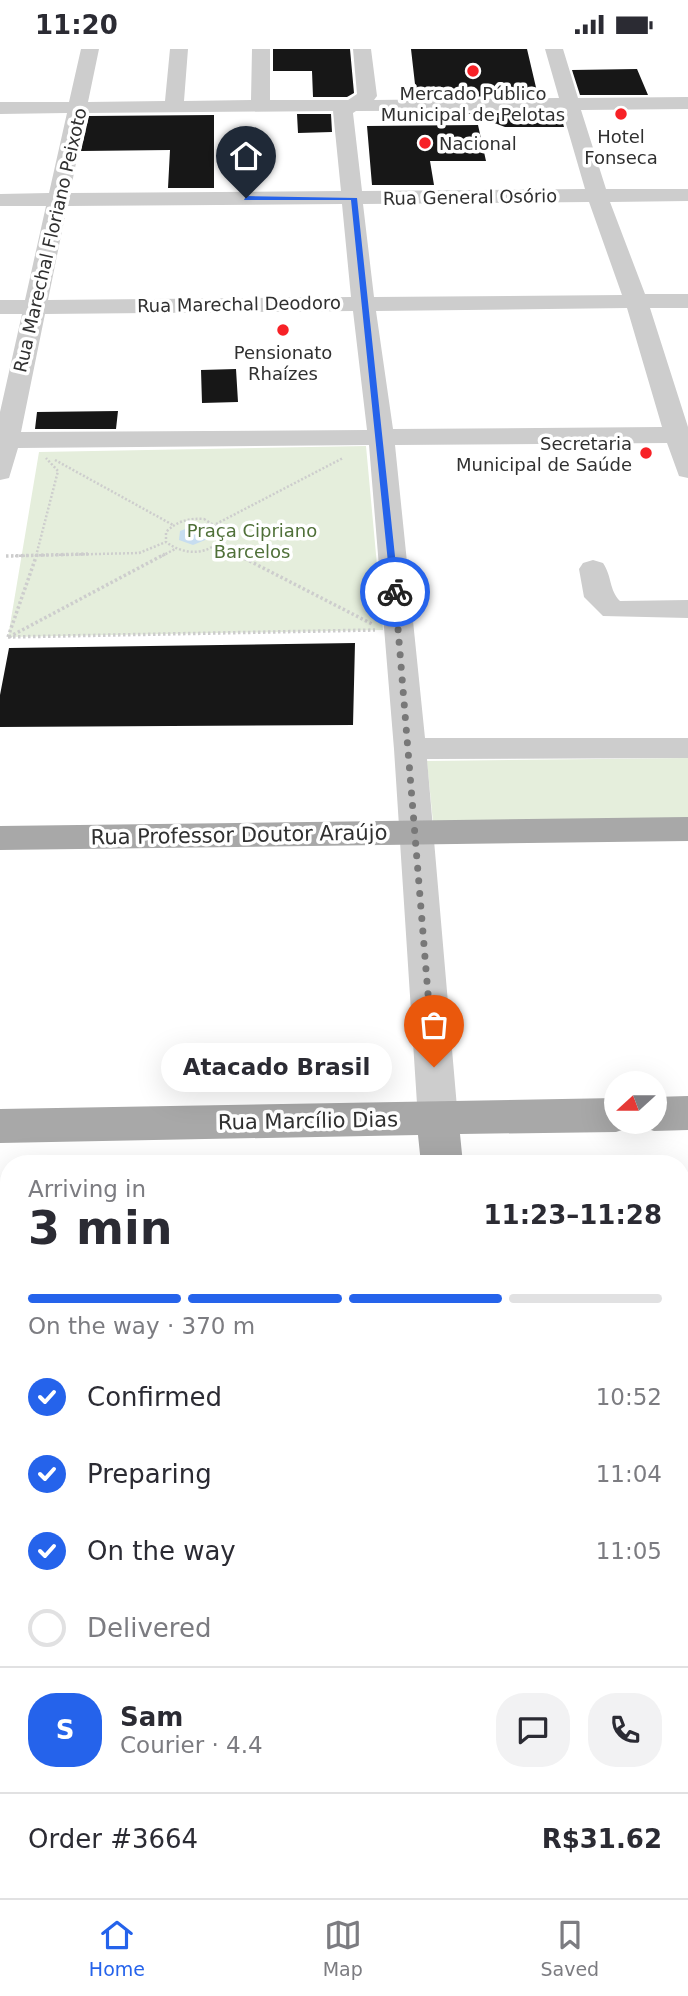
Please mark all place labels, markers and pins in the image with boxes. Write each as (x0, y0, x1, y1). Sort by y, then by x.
marker: Mercado Público Municipal de Pelotas (465, 63, 481, 79)
place label: Mercado Público Municipal de Pelotas (381, 83, 565, 125)
marker: Hotel Fonseca (613, 106, 629, 122)
pin (216, 126, 276, 198)
place label: Hotel Fonseca (584, 126, 658, 168)
place label: Nacional (439, 133, 517, 154)
marker: Nacional (417, 135, 433, 151)
marker: Pensionato Rhaízes (275, 322, 291, 338)
place label: Pensionato Rhaízes (234, 342, 332, 384)
place label: Secretaria Municipal de Saúde (456, 433, 632, 475)
marker: Secretaria Municipal de Saúde (638, 445, 654, 461)
pin (404, 995, 464, 1067)
callout: Atacado Brasil (161, 1042, 392, 1091)

